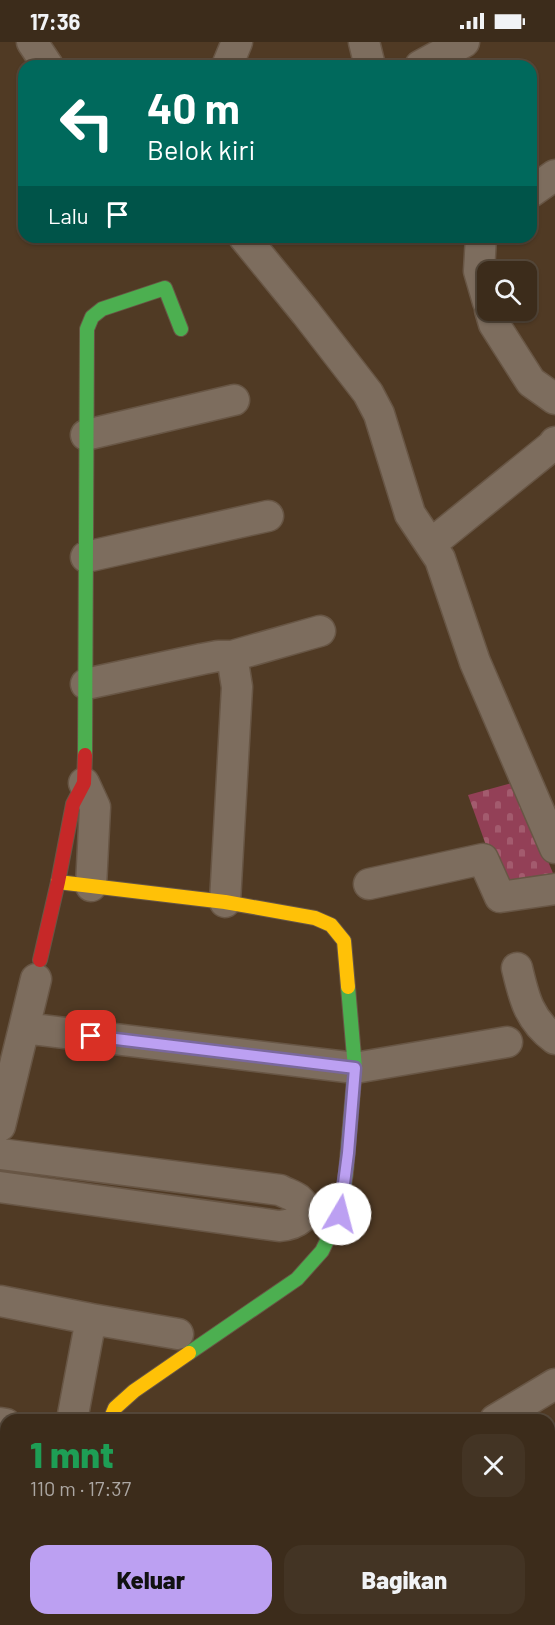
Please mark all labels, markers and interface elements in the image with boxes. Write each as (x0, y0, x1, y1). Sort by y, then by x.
text: 17:36 (30, 8, 80, 34)
text: 40 m (147, 82, 240, 132)
icon: left (48, 84, 126, 162)
text: Belok kiri (147, 133, 255, 165)
icon: arrive (101, 198, 134, 231)
text: Lalu (48, 202, 89, 228)
map controls (477, 261, 537, 321)
button: search (477, 261, 537, 321)
pin (65, 1010, 116, 1061)
icon: arrive (74, 1019, 107, 1052)
position arrow (308, 1182, 372, 1246)
text: 1 mnt (30, 1432, 114, 1475)
button: close (462, 1434, 525, 1497)
text: 110 m · 17:37 (30, 1476, 131, 1500)
button: Keluar (30, 1545, 272, 1614)
button: Bagikan (284, 1545, 525, 1614)

